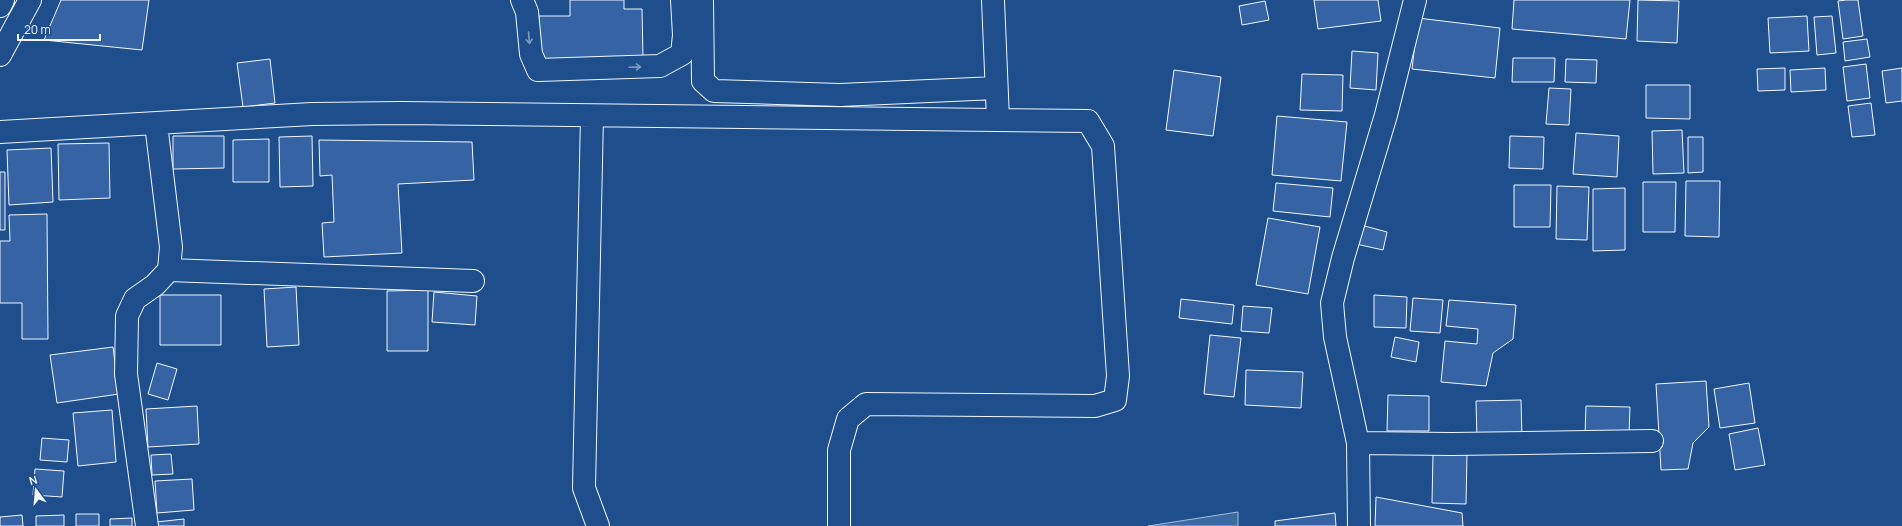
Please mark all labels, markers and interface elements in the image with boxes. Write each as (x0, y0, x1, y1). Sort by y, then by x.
scale bar (18, 16, 100, 42)
text: 20 m (24, 21, 51, 38)
one-way arrow (526, 31, 533, 44)
one-way arrow (628, 63, 641, 70)
north arrow (16, 470, 56, 510)
text: N (27, 472, 39, 488)

